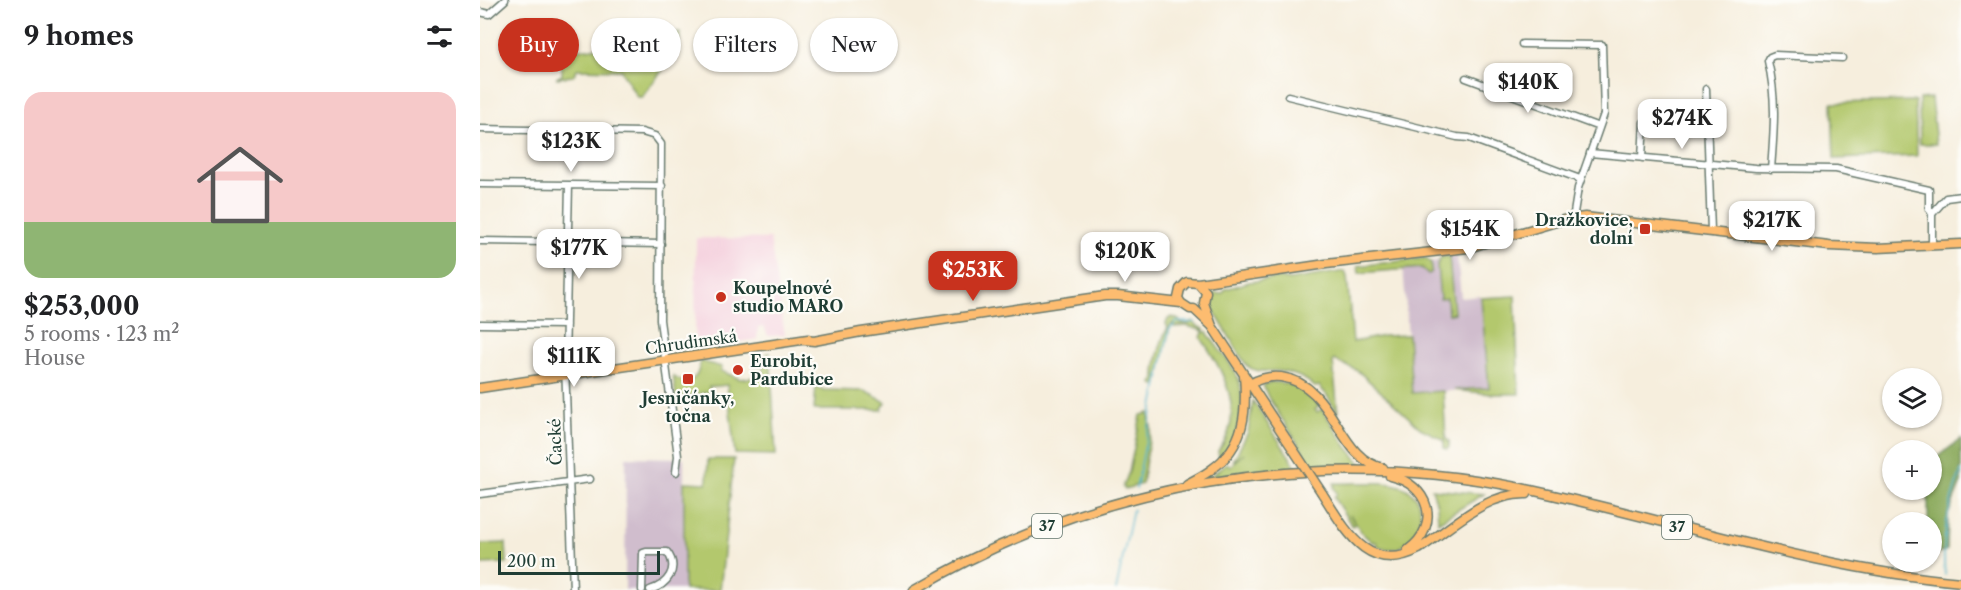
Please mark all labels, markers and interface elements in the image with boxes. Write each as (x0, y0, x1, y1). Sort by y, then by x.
chip: Buy (498, 18, 579, 72)
chip: Rent (591, 18, 681, 72)
chip: Filters (693, 18, 798, 72)
chip: New (810, 18, 898, 72)
text: 9 homes (24, 20, 134, 52)
icon: filters (423, 20, 456, 53)
pin: $140K (1486, 63, 1570, 114)
text: $140K (1498, 70, 1558, 94)
pin: $274K (1640, 99, 1724, 150)
text: $274K (1652, 106, 1712, 130)
pin: $123K (529, 122, 613, 173)
text: $123K (541, 129, 601, 153)
icon: home (186, 131, 294, 239)
pin: $217K (1730, 201, 1814, 252)
text: $217K (1743, 208, 1801, 232)
pin: $154K (1428, 210, 1512, 261)
place label: Dražkovice, dolní (1535, 210, 1633, 248)
text: $154K (1440, 217, 1500, 241)
marker: Dražkovice, dolní (1638, 222, 1652, 236)
pin: $177K (537, 229, 621, 280)
pin: $120K (1083, 232, 1167, 283)
text: $177K (550, 236, 608, 260)
text: $120K (1095, 239, 1155, 263)
pin: $253K (931, 251, 1015, 302)
text: $253K (942, 258, 1004, 282)
place label: Koupelnové studio MARO (733, 278, 843, 316)
text: $253,000 (24, 290, 139, 322)
marker: Koupelnové studio MARO (714, 290, 728, 304)
text: 5 rooms · 123 m² (24, 322, 180, 346)
street label: Chrudimská (644, 326, 739, 358)
pin: $111K (532, 337, 616, 388)
text: $111K (547, 344, 601, 368)
text: House (24, 346, 85, 370)
place label: Eurobit, Pardubice (750, 351, 834, 389)
marker: Eurobit, Pardubice (731, 363, 745, 377)
map controls (1882, 368, 1942, 572)
button: layers (1882, 368, 1942, 428)
marker: Jesničánky, točna (681, 372, 695, 386)
place label: Jesničánky, točna (639, 388, 734, 426)
street label: Čacké (543, 418, 566, 466)
button: + (1882, 440, 1942, 500)
button: − (1882, 512, 1942, 572)
road number: 37 (1032, 514, 1062, 538)
road number: 37 (1662, 515, 1692, 539)
scale bar (498, 548, 660, 576)
text: 200 m (507, 551, 556, 571)

